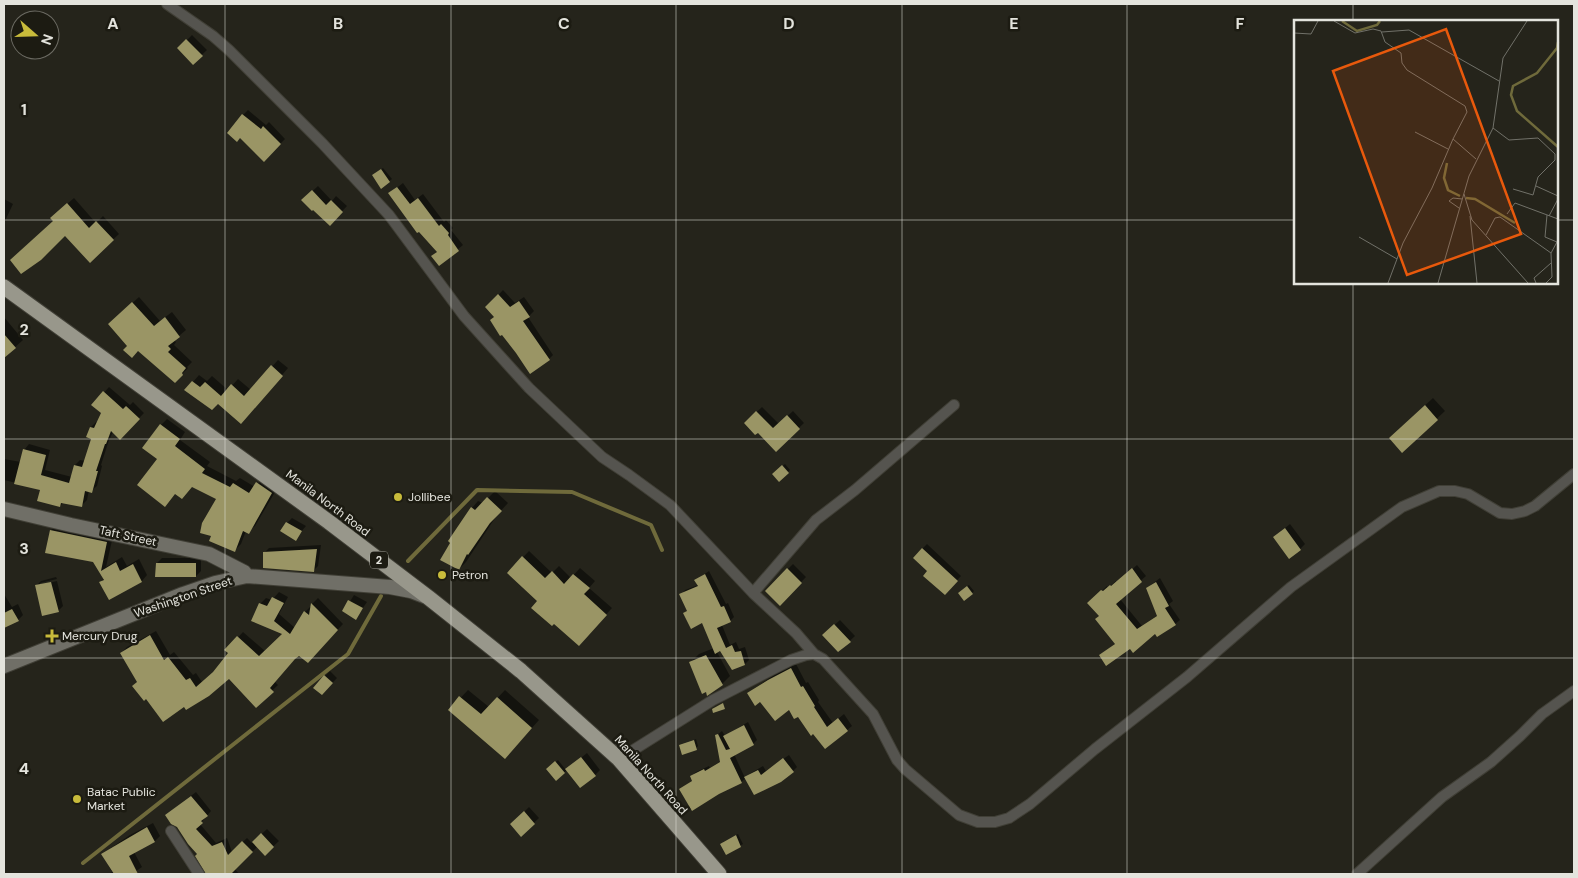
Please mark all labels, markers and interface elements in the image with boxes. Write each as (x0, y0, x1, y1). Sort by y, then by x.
north arrow (10, 10, 60, 60)
text: A (107, 13, 119, 34)
text: B (333, 13, 343, 34)
text: C (558, 13, 570, 34)
text: D (783, 13, 795, 34)
text: E (1009, 13, 1019, 34)
text: F (1236, 13, 1245, 34)
inset map (1294, 20, 1558, 284)
text: N (37, 32, 57, 47)
text: 1 (21, 99, 27, 120)
text: 2 (19, 319, 29, 340)
street label: Manila North Road (283, 466, 373, 540)
place label: Jollibee (408, 489, 451, 505)
marker: Jollibee (392, 491, 404, 503)
street label: Taft Street (98, 522, 158, 550)
text: 3 (19, 538, 29, 559)
road number: 2 (370, 552, 388, 568)
place label: Petron (452, 567, 488, 583)
marker: Petron (436, 569, 448, 581)
street label: Washington Street (132, 573, 234, 621)
place label: Mercury Drug (62, 628, 138, 644)
marker: Mercury Drug (46, 630, 58, 642)
street label: Manila North Road (611, 732, 691, 818)
text: 4 (19, 758, 29, 779)
place label: Batac Public Market (87, 784, 156, 814)
marker: Batac Public Market (71, 793, 83, 805)

